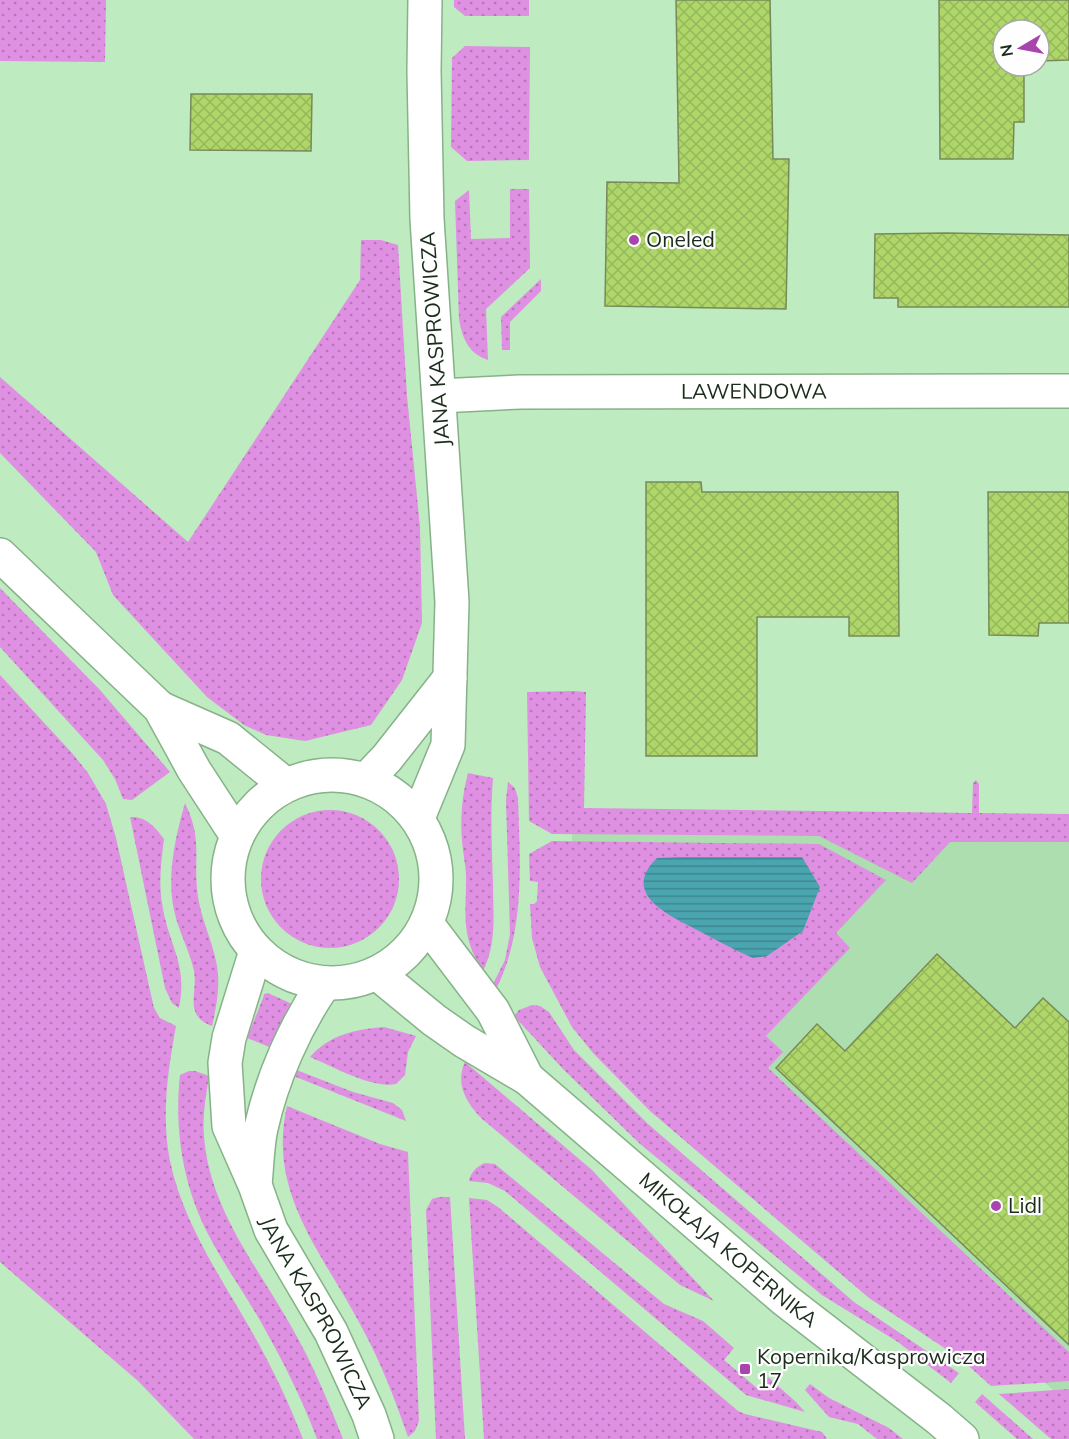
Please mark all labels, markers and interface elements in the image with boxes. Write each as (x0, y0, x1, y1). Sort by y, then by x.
north arrow (991, 18, 1051, 78)
text: N (995, 43, 1017, 58)
place label: Oneled (646, 226, 715, 252)
street label: JANA KASPROWICZA (414, 230, 454, 447)
marker: Oneled (627, 233, 641, 247)
street label: LAWENDOWA (681, 377, 827, 404)
street label: MIKOŁAJA KOPERNIKA (634, 1166, 824, 1333)
place label: Lidl (1008, 1192, 1042, 1218)
marker: Lidl (989, 1199, 1003, 1213)
street label: JANA KASPROWICZA (255, 1213, 379, 1413)
place label: Kopernika/Kasprowicza 17 (757, 1343, 986, 1393)
marker: Kopernika/Kasprowicza 17 (738, 1362, 752, 1376)

